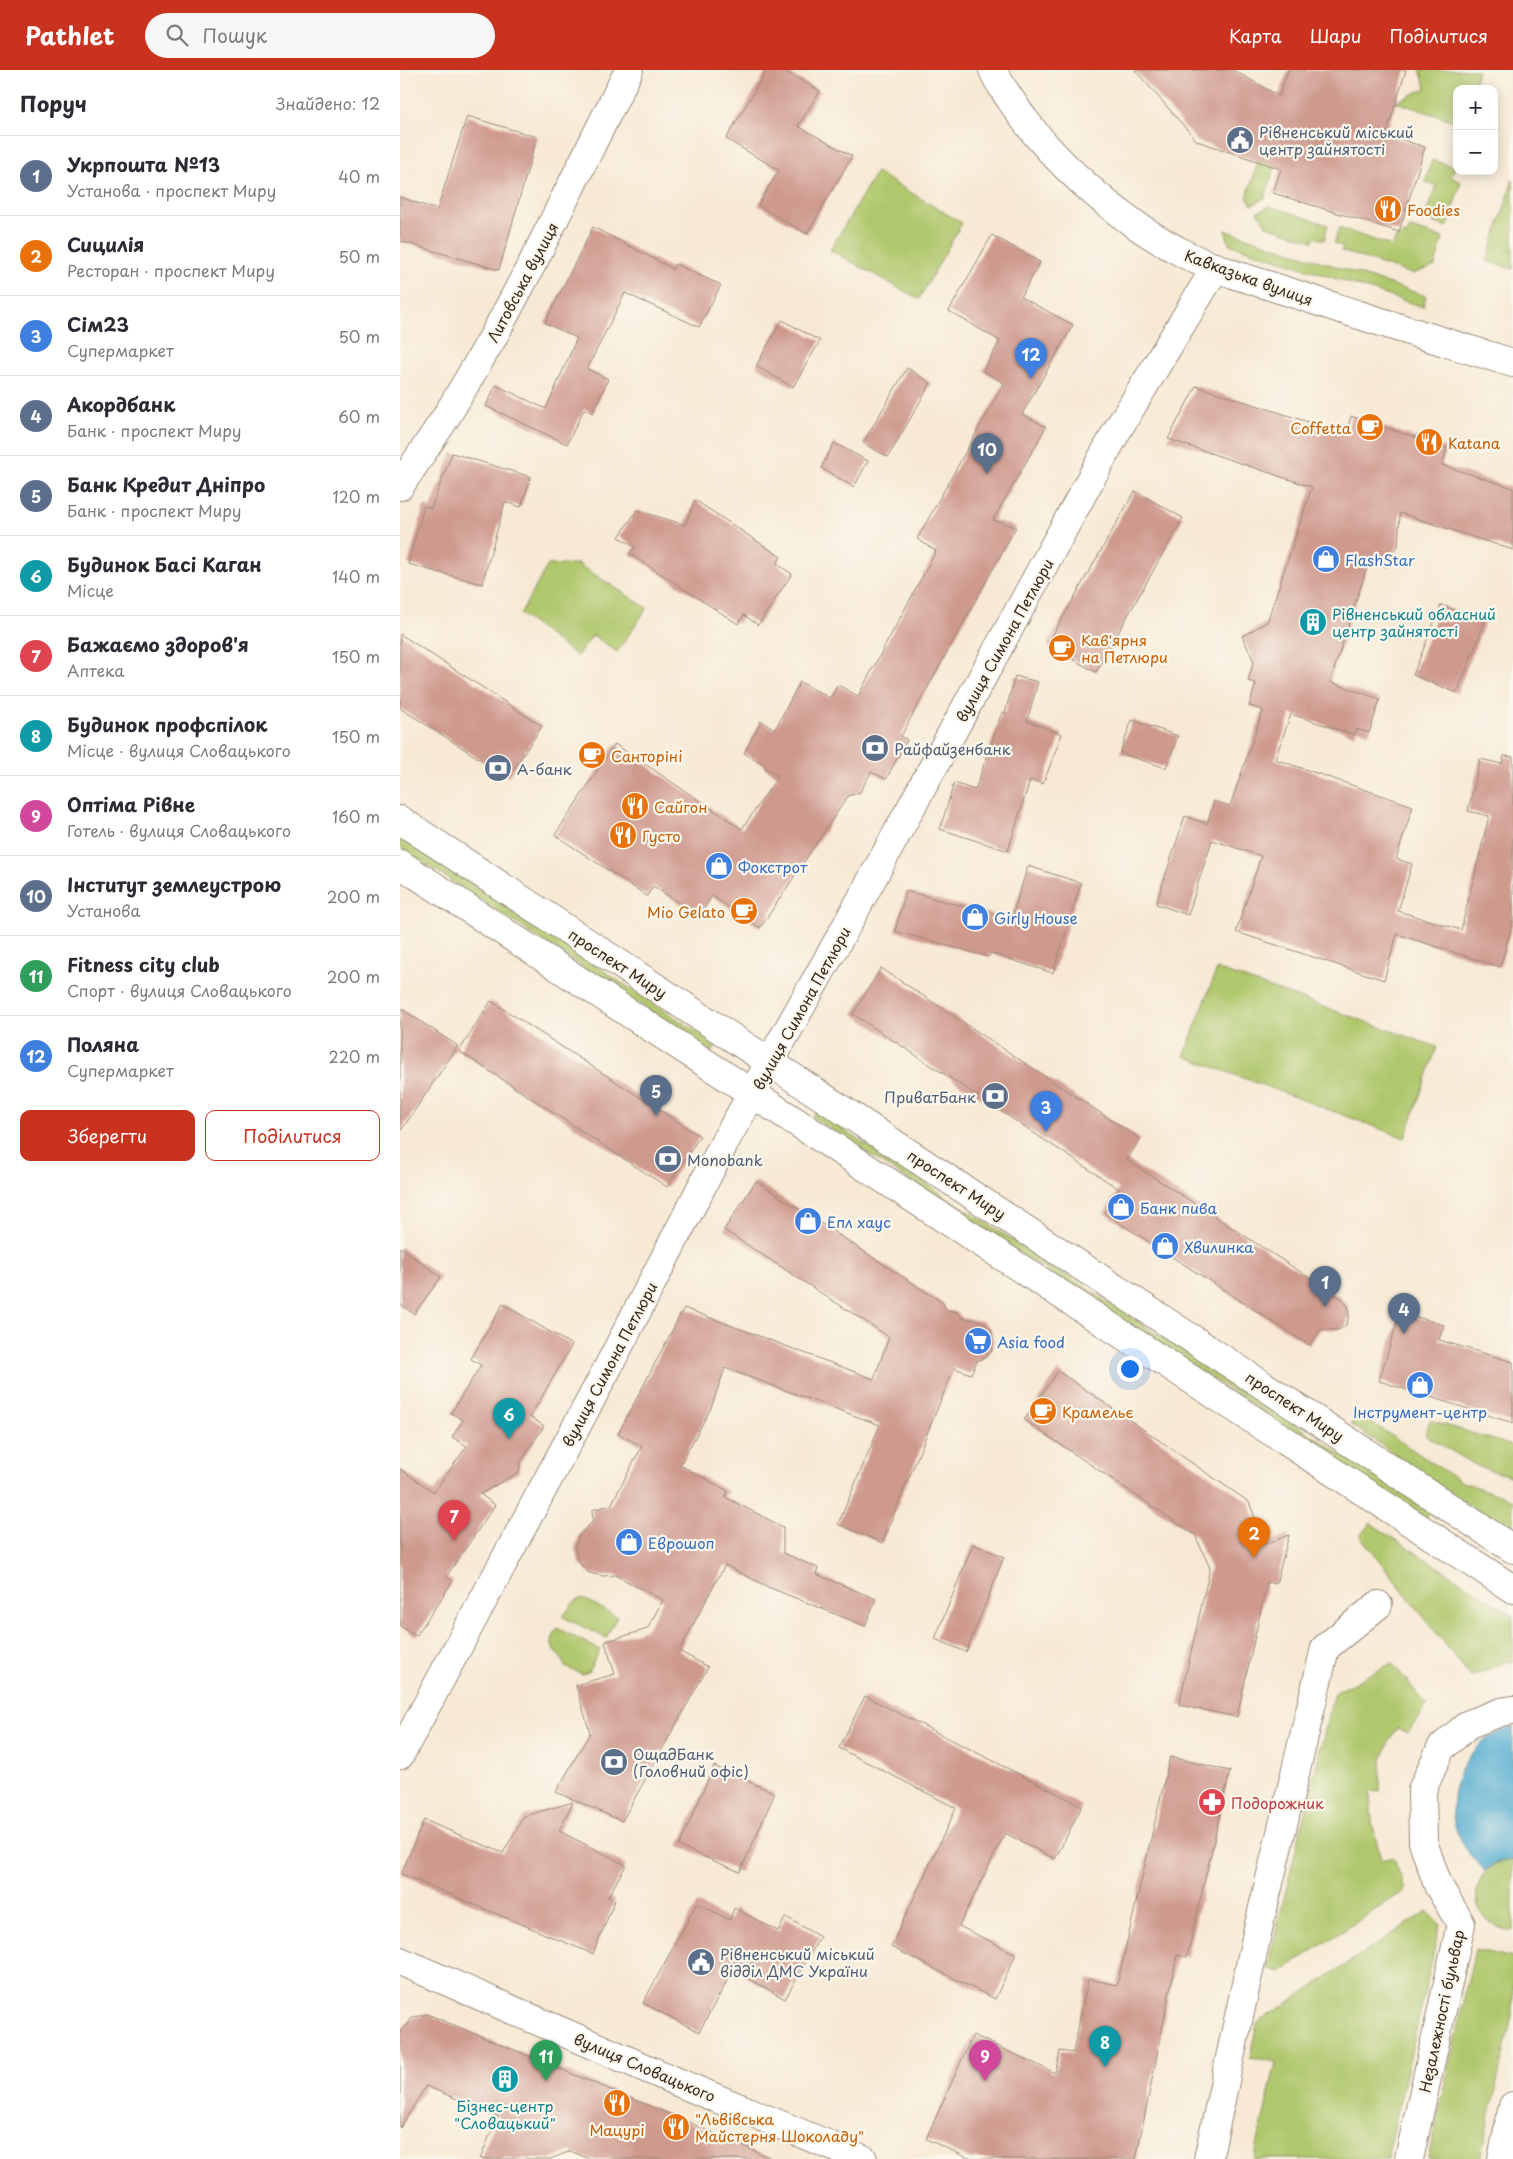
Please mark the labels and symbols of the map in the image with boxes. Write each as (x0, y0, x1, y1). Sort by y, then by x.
place label: Рівненський міський центр зайнятості (1259, 120, 1414, 160)
public building icon: Рівненський міський центр зайнятості (1225, 125, 1255, 155)
restaurant icon: Foodies (1373, 194, 1403, 224)
place label: Foodies (1407, 198, 1460, 221)
street label: Литовська вулиця (481, 218, 563, 346)
street label: Кавказька вулиця (1182, 243, 1316, 311)
pin: 12 (1015, 338, 1047, 379)
cafe icon: Coffetta (1355, 412, 1385, 442)
place label: Coffetta (1290, 416, 1352, 439)
restaurant icon: Katana (1414, 427, 1444, 457)
place label: Katana (1448, 431, 1501, 454)
pin: 10 (971, 433, 1003, 474)
shop icon: FlashStar (1311, 544, 1341, 574)
place label: FlashStar (1345, 548, 1415, 571)
street label: вулиця Симона Петлюри (949, 554, 1059, 726)
place label: Рівненський обласний центр зайнятості (1332, 602, 1496, 642)
building icon: Рівненський обласний центр зайнятості (1298, 607, 1328, 637)
place label: Кав'ярня на Петлюри (1081, 628, 1168, 668)
cafe icon: Кав'ярня на Петлюри (1047, 633, 1077, 663)
bank icon: Райфайзенбанк (860, 733, 890, 763)
place label: Райфайзенбанк (894, 737, 1011, 760)
cafe icon: Санторіні (577, 740, 607, 770)
place label: Санторіні (611, 744, 683, 767)
bank icon: А-банк (483, 753, 513, 783)
place label: А-банк (517, 757, 572, 780)
restaurant icon: Сайгон (620, 791, 650, 821)
place label: Сайгон (654, 795, 708, 818)
restaurant icon: Густо (608, 820, 638, 850)
place label: Густо (642, 824, 681, 847)
shop icon: Фокстрот (704, 851, 734, 881)
place label: Фокстрот (738, 855, 808, 878)
cafe icon: Mio Gelato (729, 896, 759, 926)
place label: Mio Gelato (647, 900, 725, 923)
shop icon: Girly House (960, 902, 990, 932)
place label: Girly House (994, 906, 1078, 929)
street label: проспект Миру (564, 922, 672, 1004)
street label: вулиця Симона Петлюри (746, 922, 856, 1094)
pin: 5 (640, 1075, 672, 1116)
bank icon: ПриватБанк (980, 1081, 1010, 1111)
place label: ПриватБанк (884, 1085, 976, 1108)
pin: 3 (1030, 1091, 1062, 1132)
street label: проспект Миру (903, 1143, 1011, 1225)
bank icon: Monobank (653, 1144, 683, 1174)
place label: Monobank (687, 1148, 763, 1171)
shop icon: Банк пива (1106, 1192, 1136, 1222)
place label: Банк пива (1140, 1196, 1218, 1219)
shop icon: Епл хаус (793, 1206, 823, 1236)
place label: Епл хаус (827, 1210, 891, 1233)
shop icon: Хвилинка (1150, 1231, 1180, 1261)
place label: Хвилинка (1184, 1235, 1254, 1258)
pin: 1 (1309, 1266, 1341, 1307)
street label: вулиця Симона Петлюри (556, 1277, 662, 1451)
pin: 4 (1388, 1293, 1420, 1334)
supermarket icon: Asia food (963, 1326, 993, 1356)
place label: Asia food (997, 1330, 1065, 1353)
your location (1117, 1356, 1143, 1382)
street label: проспект Миру (1241, 1365, 1349, 1447)
shop icon: Інструмент-центр (1405, 1370, 1435, 1400)
cafe icon: Крамельє (1028, 1396, 1058, 1426)
pin: 6 (493, 1398, 525, 1439)
place label: Крамельє (1062, 1400, 1133, 1423)
place label: Інструмент-центр (1353, 1400, 1487, 1423)
pin: 7 (438, 1500, 470, 1541)
pin: 2 (1238, 1517, 1270, 1558)
shop icon: Еврошоп (614, 1527, 644, 1557)
place label: Еврошоп (648, 1531, 714, 1554)
place label: ОщадБанк (Головний офіс) (633, 1742, 749, 1782)
bank icon: ОщадБанк (Головний офіс) (599, 1747, 629, 1777)
pharmacy icon: Подорожник (1197, 1787, 1227, 1817)
place label: Подорожник (1231, 1791, 1324, 1814)
street label: Незалежності бульвар (1413, 1928, 1469, 2094)
place label: Рівненський міський відділ ДМС України (720, 1942, 875, 1982)
public building icon: Рівненський міський відділ ДМС України (686, 1947, 716, 1977)
pin: 8 (1089, 2026, 1121, 2067)
street label: вулиця Словацького (571, 2027, 719, 2107)
pin: 11 (530, 2040, 562, 2081)
pin: 9 (969, 2040, 1001, 2081)
building icon: Бізнес-центр "Словацький" (490, 2064, 520, 2094)
restaurant icon: Мацурі (602, 2088, 632, 2118)
place label: Бізнес-центр "Словацький" (454, 2094, 556, 2134)
place label: "Львівська Майстерня Шоколаду" (695, 2107, 864, 2147)
restaurant icon: "Львівська Майстерня Шоколаду" (661, 2112, 691, 2142)
place label: Мацурі (589, 2118, 645, 2141)

